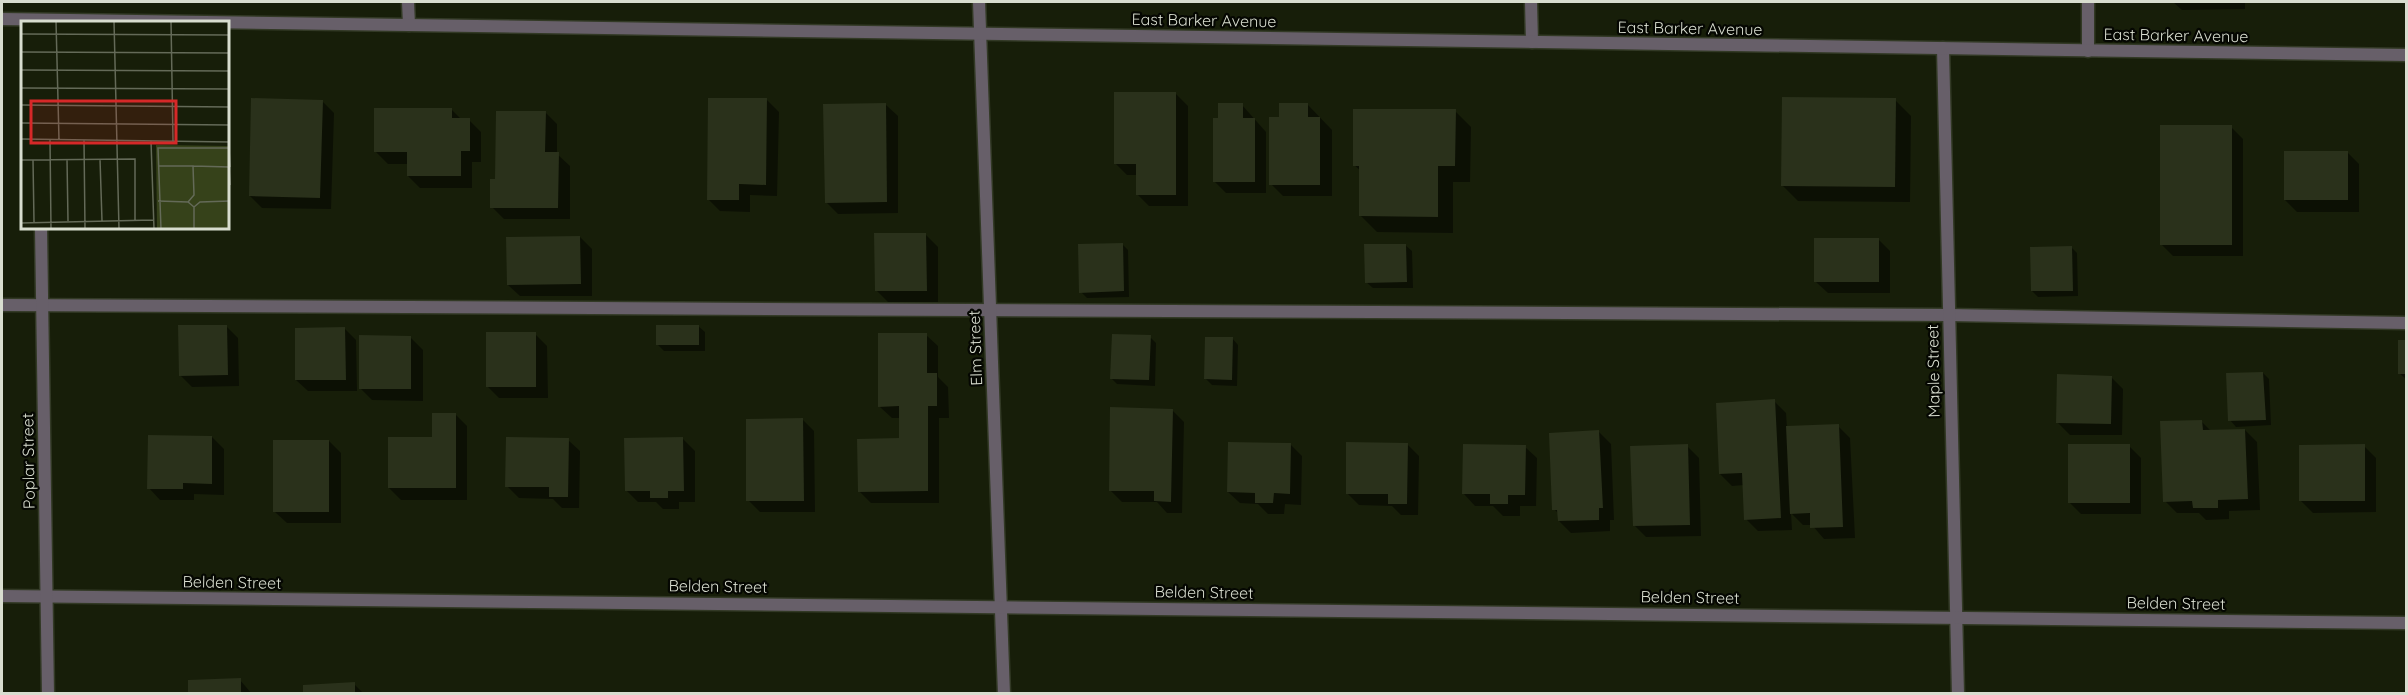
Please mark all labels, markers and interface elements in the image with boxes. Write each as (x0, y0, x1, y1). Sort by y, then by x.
street label: East Barker Avenue (1131, 9, 1277, 31)
street label: East Barker Avenue (1617, 17, 1763, 39)
inset map (21, 21, 230, 230)
street label: East Barker Avenue (2103, 24, 2249, 46)
street label: Elm Street (964, 310, 986, 386)
street label: Maple Street (1922, 324, 1944, 418)
street label: Poplar Street (17, 413, 39, 509)
street label: Belden Street (182, 571, 282, 593)
street label: Belden Street (668, 575, 768, 597)
street label: Belden Street (1154, 581, 1254, 603)
street label: Belden Street (1640, 586, 1740, 608)
street label: Belden Street (2126, 592, 2226, 614)

